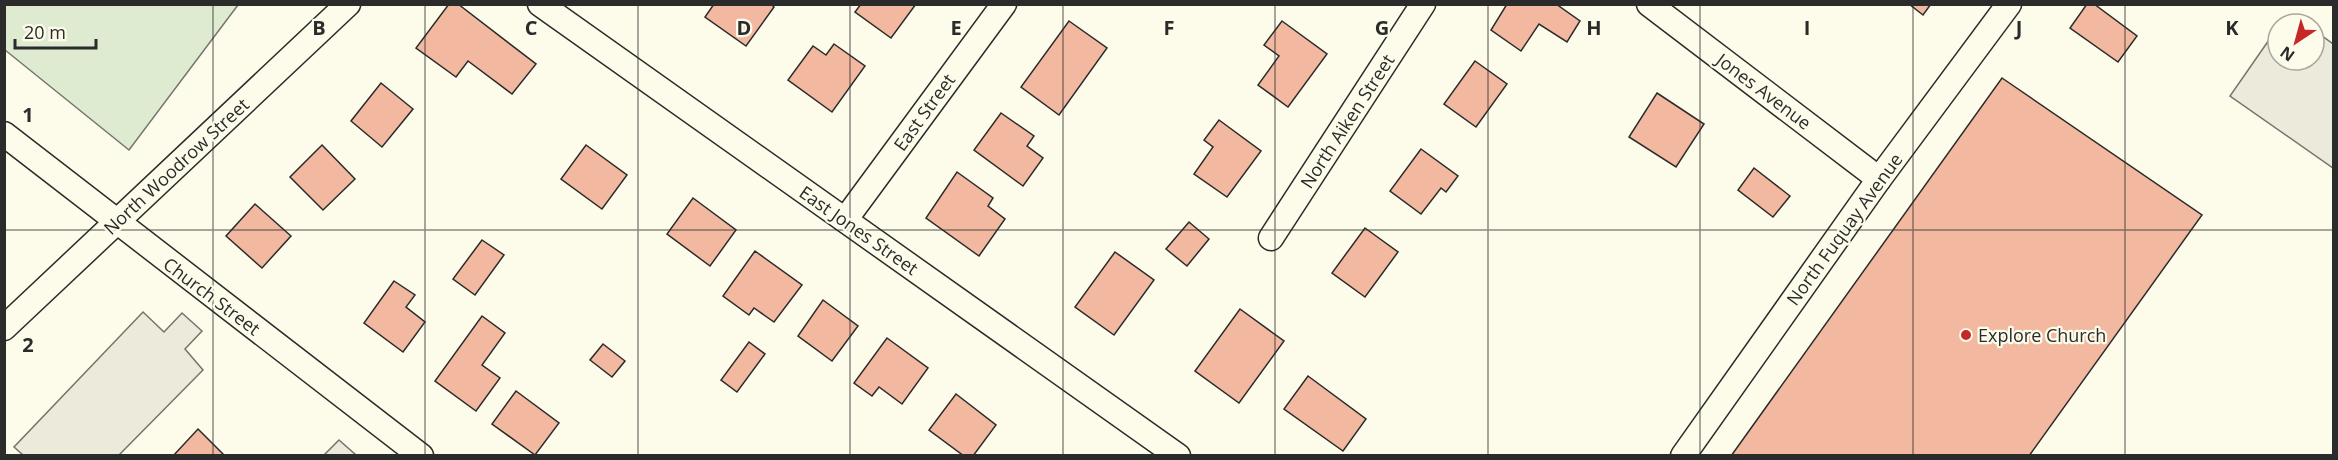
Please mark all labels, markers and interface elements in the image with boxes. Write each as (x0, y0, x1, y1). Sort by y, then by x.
scale bar (15, 12, 96, 50)
north arrow (2266, 12, 2326, 72)
text: B (312, 14, 326, 41)
text: C (525, 14, 538, 41)
text: D (737, 14, 751, 41)
text: E (950, 14, 962, 41)
text: F (1164, 14, 1174, 41)
text: G (1375, 14, 1389, 41)
text: H (1586, 14, 1602, 41)
text: I (1804, 14, 1810, 41)
text: J (2014, 14, 2022, 41)
text: K (2225, 14, 2239, 41)
text: 20 m (24, 20, 66, 44)
text: N (2275, 41, 2299, 67)
street label: Jones Avenue (1710, 46, 1816, 135)
street label: North Aiken Street (1295, 49, 1399, 193)
street label: East Street (888, 69, 960, 155)
street label: North Woodrow Street (98, 92, 254, 240)
text: 1 (22, 101, 34, 128)
street label: North Fuquay Avenue (1781, 148, 1907, 310)
street label: East Jones Street (795, 180, 923, 280)
street label: Church Street (159, 252, 265, 340)
place label: Explore Church (1978, 323, 2106, 347)
marker: Explore Church (1959, 328, 1973, 342)
text: 2 (22, 331, 34, 358)

